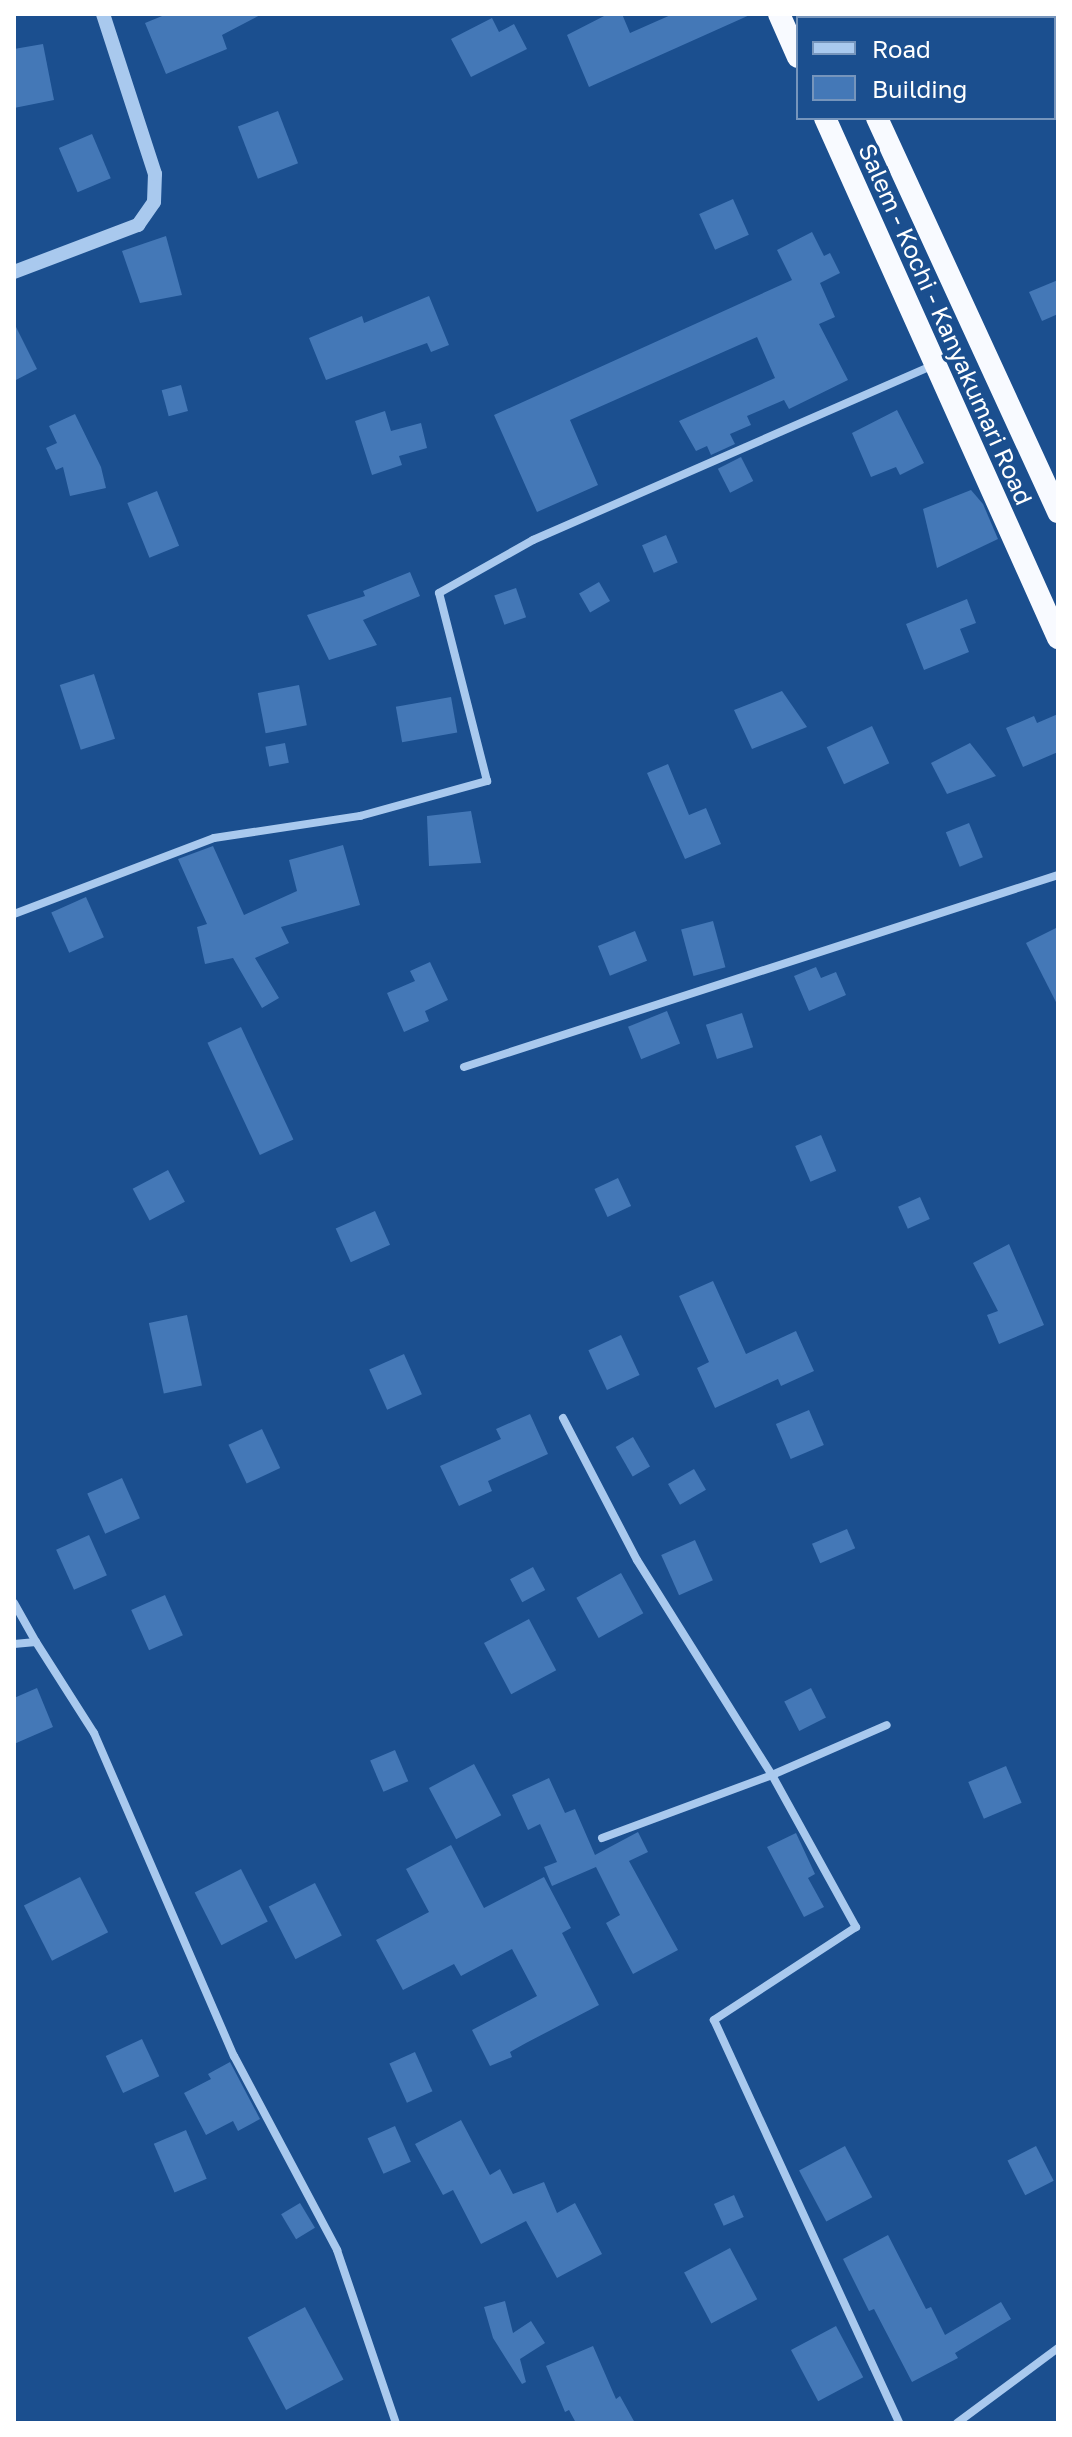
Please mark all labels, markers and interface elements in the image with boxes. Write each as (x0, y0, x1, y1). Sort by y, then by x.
legend (796, 16, 1056, 120)
text: Road (872, 34, 931, 63)
text: Building (872, 74, 967, 103)
street label: Salem - Kochi - Kanyakumari Road (853, 139, 1039, 509)

